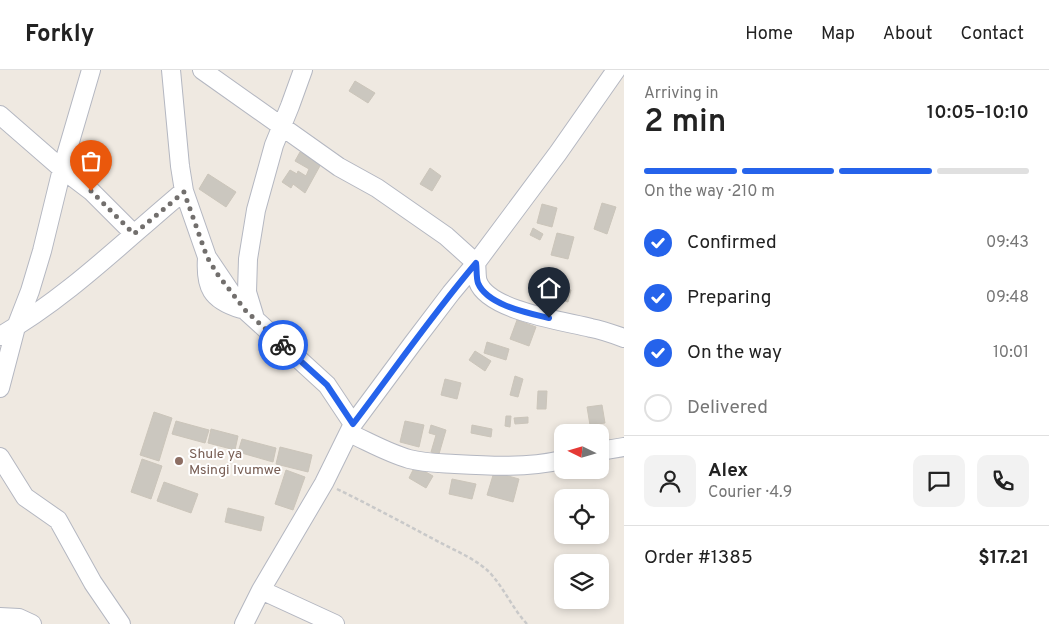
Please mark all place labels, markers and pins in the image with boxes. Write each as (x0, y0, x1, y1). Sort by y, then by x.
pin (70, 140, 112, 191)
pin (528, 267, 570, 318)
place label: Shule ya Msingi Ivumwe (189, 446, 281, 479)
marker: Shule ya Msingi Ivumwe (173, 455, 185, 467)

